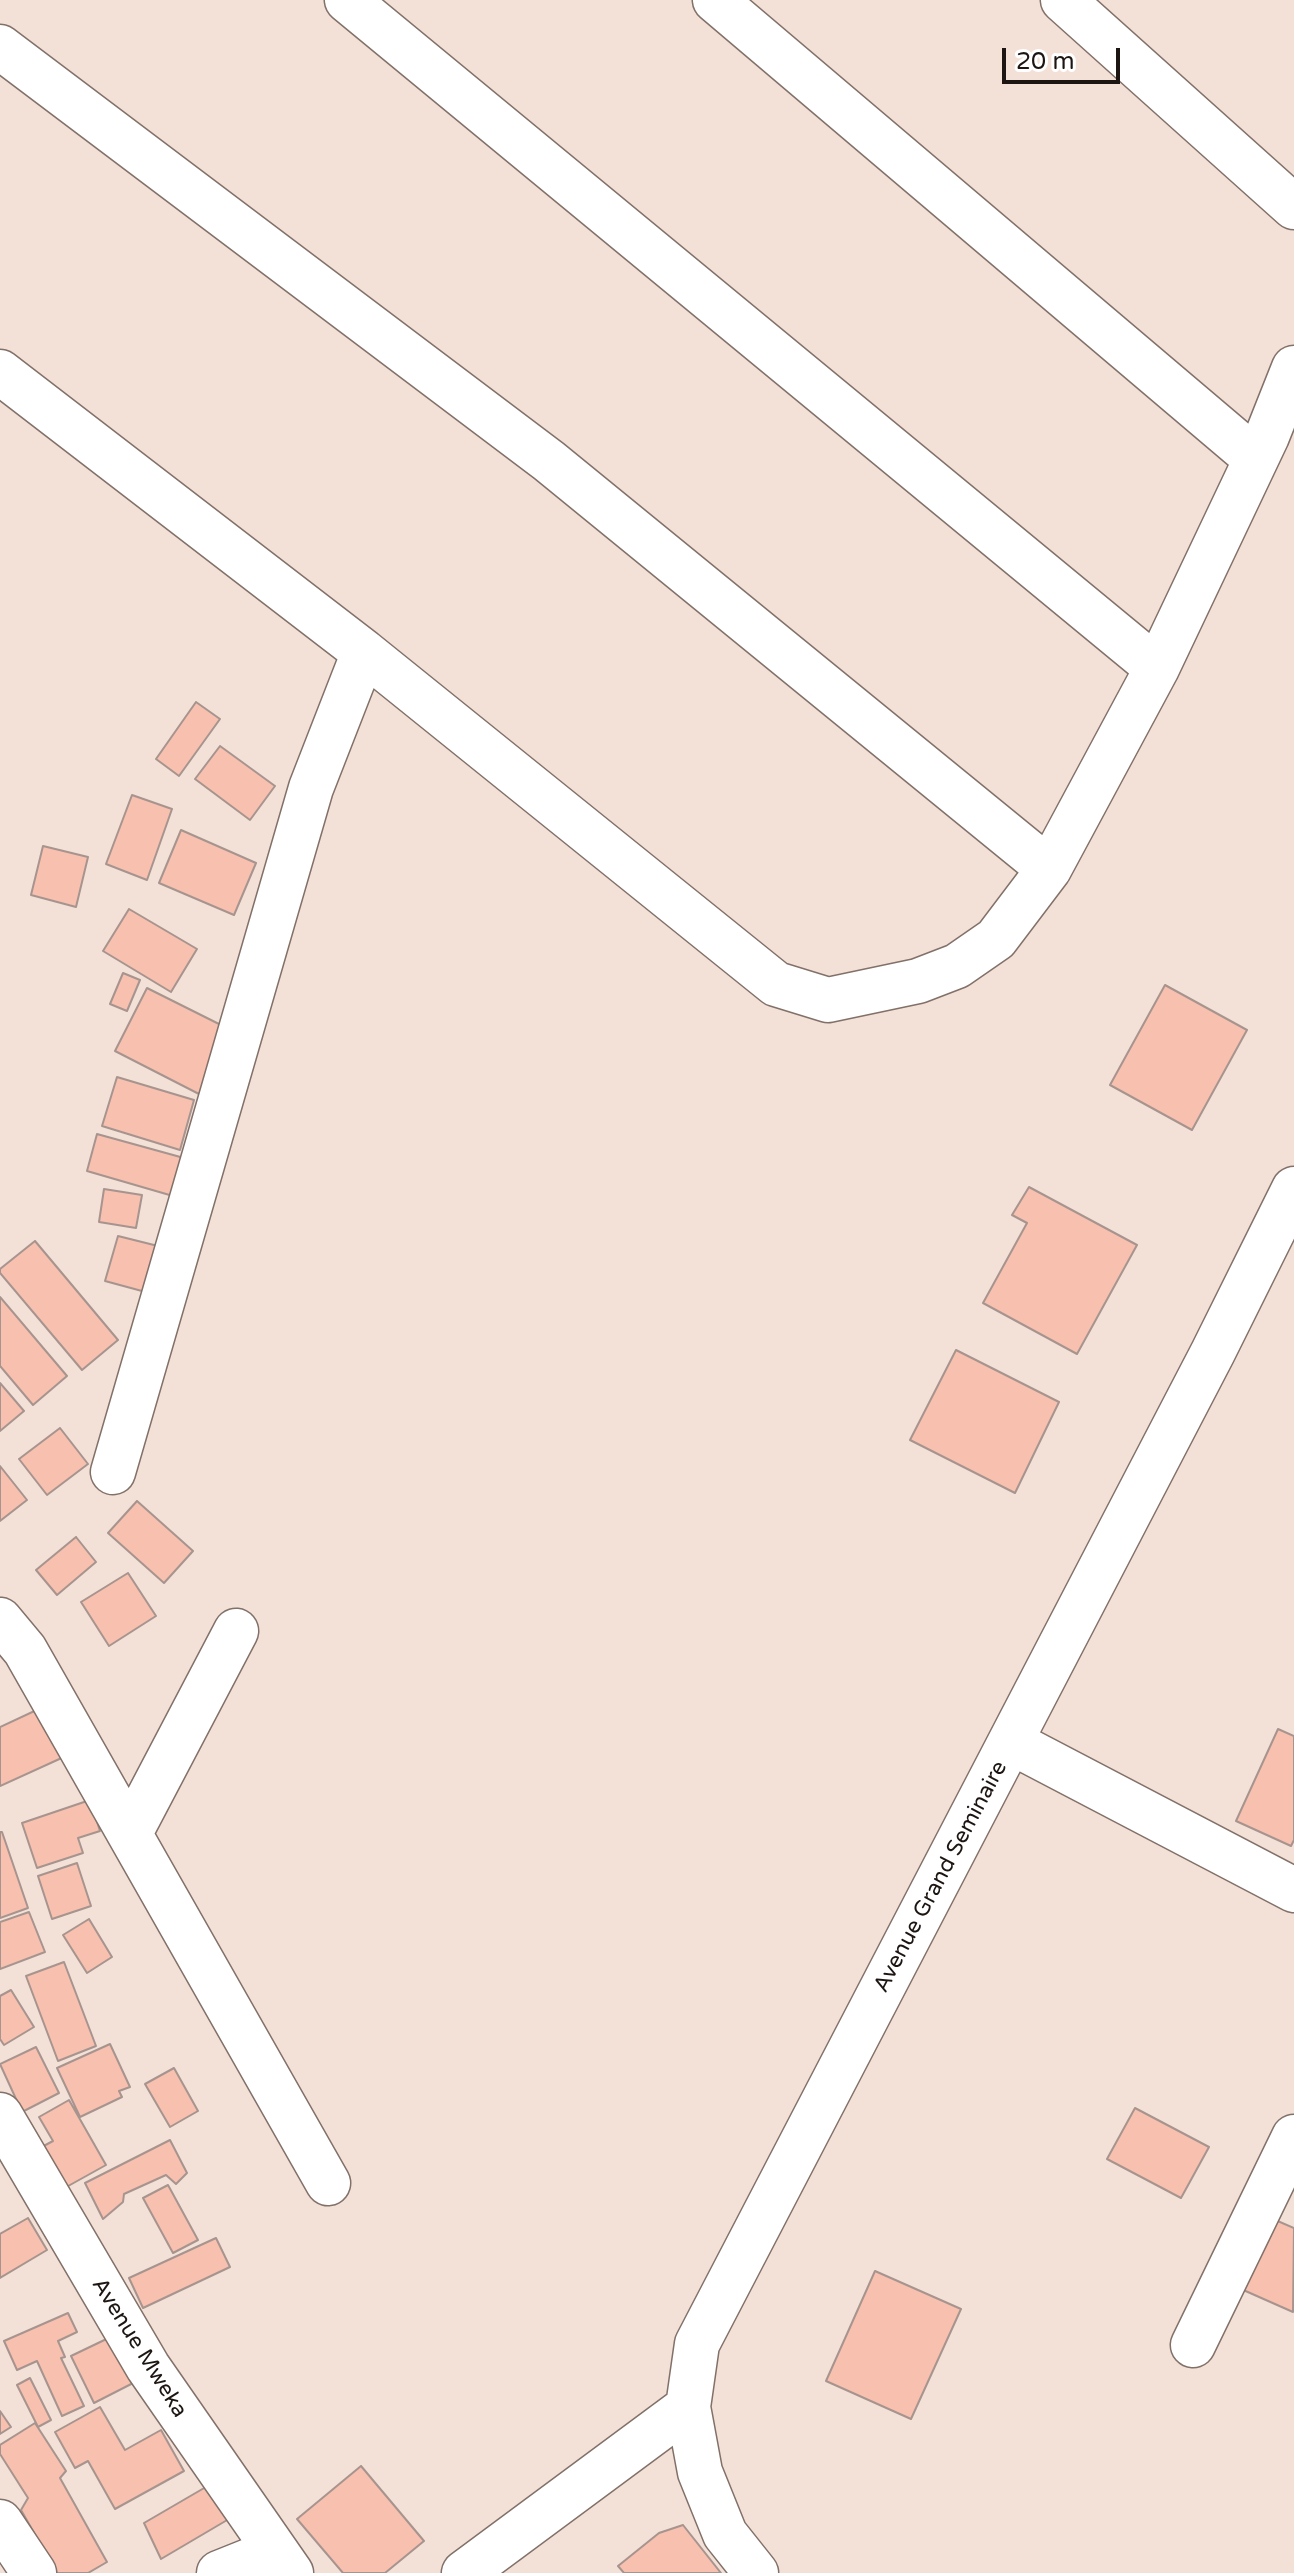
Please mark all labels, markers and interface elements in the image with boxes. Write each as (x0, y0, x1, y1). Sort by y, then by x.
scale bar (1006, 32, 1124, 82)
text: 20 m (1016, 47, 1074, 76)
street label: Avenue Grand Seminaire (869, 1757, 1013, 1997)
street label: Avenue Mweka (86, 2273, 192, 2423)

